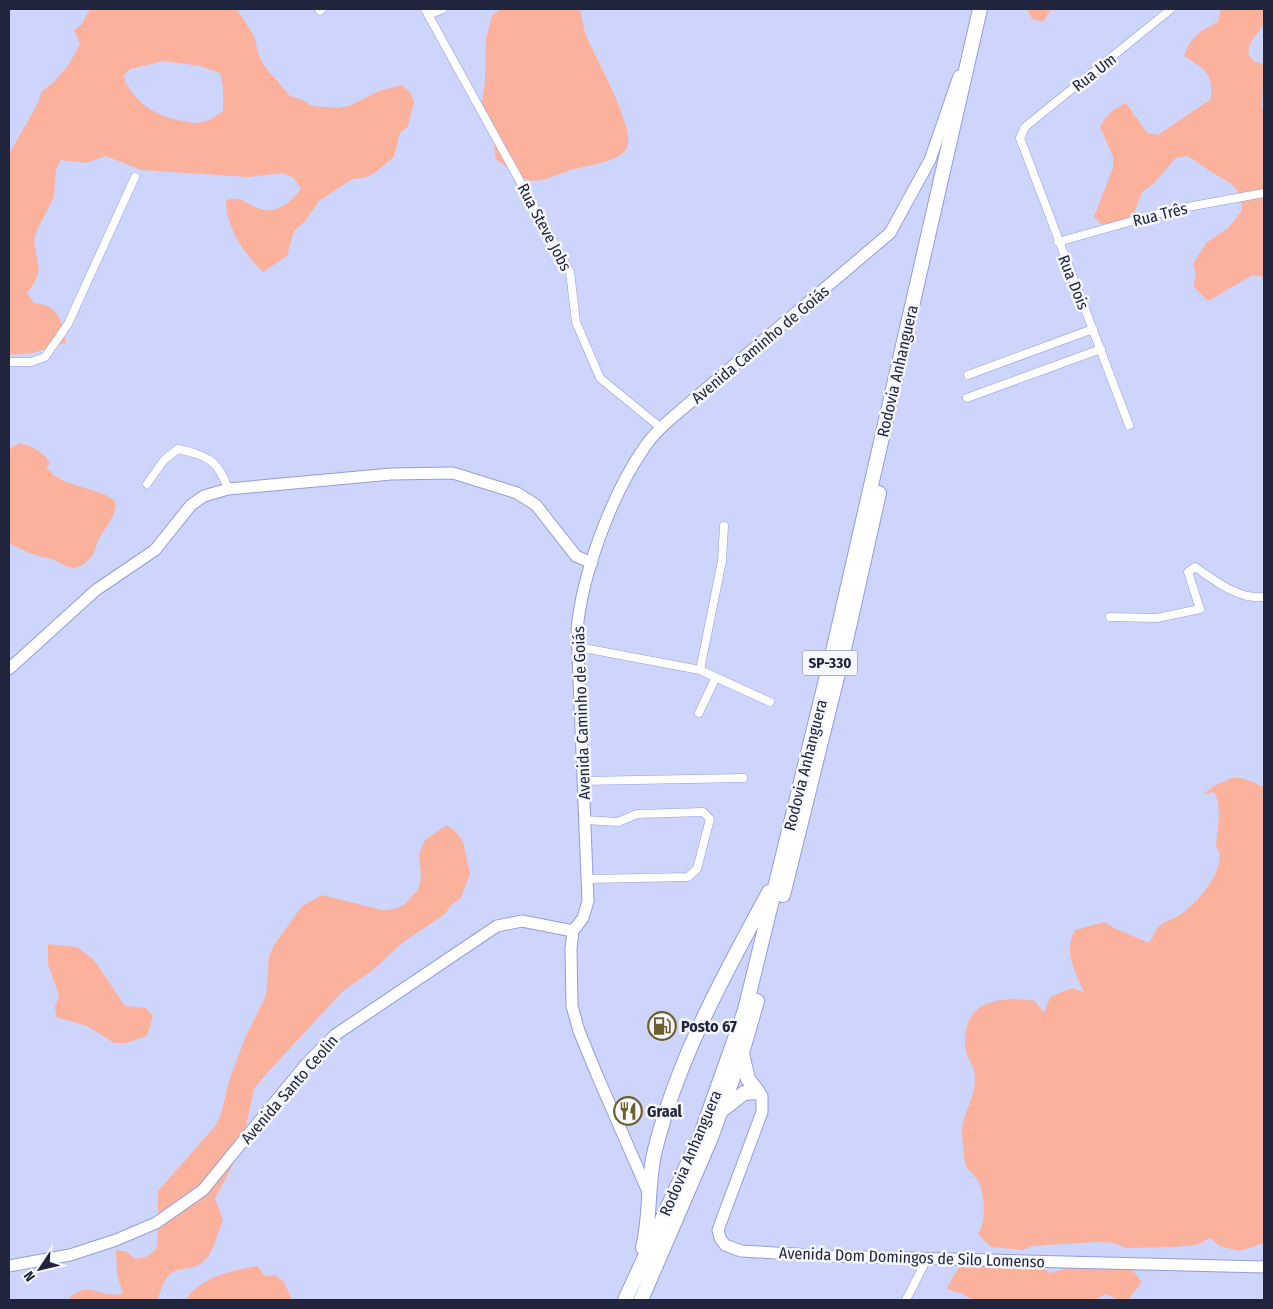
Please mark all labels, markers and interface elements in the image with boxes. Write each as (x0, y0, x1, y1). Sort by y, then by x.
street label: Rua Um (1069, 49, 1120, 95)
street label: Rua Steve Jobs (514, 180, 576, 274)
street label: Rua Três (1131, 199, 1189, 230)
street label: Rua Dois (1054, 252, 1093, 312)
street label: Avenida Caminho de Goiás (688, 281, 833, 407)
street label: Rodovia Anhanguera (873, 303, 922, 439)
street label: Avenida Caminho de Goiás (569, 626, 594, 800)
road number: SP-330 (802, 650, 858, 676)
street label: Rodovia Anhanguera (780, 697, 831, 833)
fuel station icon: Posto 67 (647, 1011, 677, 1041)
place label: Posto 67 (681, 1017, 737, 1036)
street label: Avenida Santo Ceolin (237, 1031, 342, 1148)
street label: Rodovia Anhanguera (655, 1087, 726, 1219)
restaurant icon: Graal (613, 1096, 643, 1126)
place label: Graal (647, 1102, 682, 1121)
street label: Avenida Dom Domingos de Silo Lomenso (779, 1243, 1045, 1272)
north arrow (15, 1244, 65, 1294)
text: N (20, 1268, 39, 1284)

